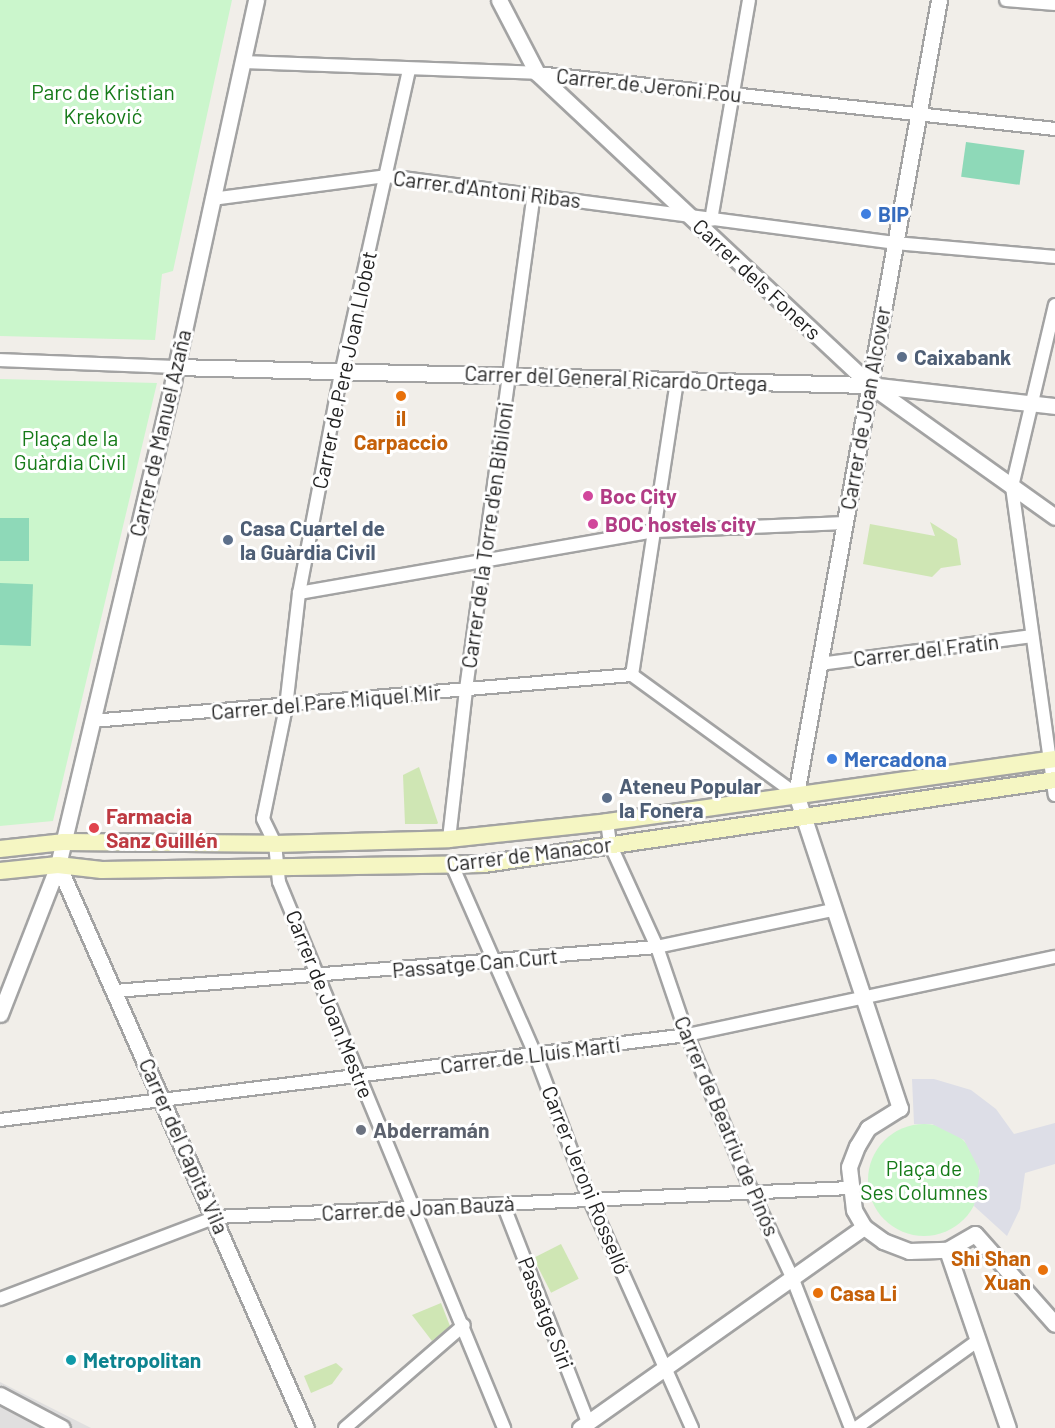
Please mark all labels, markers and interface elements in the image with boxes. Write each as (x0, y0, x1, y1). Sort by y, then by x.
street label: Carrer de Jeroni Pou (555, 63, 743, 107)
park label: Parc de Kristian Kreković (31, 79, 175, 129)
street label: Carrer d'Antoni Ribas (392, 165, 582, 213)
place label: BIP (878, 201, 909, 227)
marker: BIP (859, 207, 873, 221)
street label: Carrer dels Foners (688, 213, 826, 345)
street label: Carrer de Pere Joan Llobet (306, 249, 382, 491)
street label: Carrer de Joan Alcover (835, 304, 895, 512)
street label: Carrer de Manuel Azaña (124, 327, 196, 539)
place label: Caixabank (914, 344, 1011, 370)
marker: Caixabank (895, 350, 909, 364)
street label: Carrer del General Ricardo Ortega (464, 360, 768, 396)
marker: il Carpaccio (394, 389, 408, 403)
street label: Carrer de la Torre d'en Bibiloni (456, 400, 518, 670)
place label: il Carpaccio (354, 405, 448, 455)
park label: Plaça de la Guàrdia Civil (14, 425, 126, 475)
place label: Boc City (600, 483, 677, 509)
marker: Boc City (581, 489, 595, 503)
place label: BOC hostels city (605, 511, 756, 537)
place label: Casa Cuartel de la Guàrdia Civil (240, 515, 385, 565)
marker: BOC hostels city (586, 517, 600, 531)
marker: Casa Cuartel de la Guàrdia Civil (221, 533, 235, 547)
street label: Carrer del Fratín (852, 629, 1000, 671)
street label: Carrer del Pare Miquel Mir (210, 679, 442, 725)
place label: Mercadona (844, 746, 947, 772)
marker: Mercadona (825, 752, 839, 766)
place label: Ateneu Popular la Fonera (619, 773, 762, 823)
marker: Ateneu Popular la Fonera (600, 791, 614, 805)
place label: Farmacia Sanz Guillén (106, 803, 218, 853)
marker: Farmacia Sanz Guillén (87, 821, 101, 835)
street label: Carrer de Manacor (445, 831, 613, 877)
street label: Carrer de Joan Mestre (281, 906, 379, 1102)
street label: Passatge Can Curt (391, 943, 559, 983)
street label: Carrer de Beatriu de Pinós (669, 1012, 785, 1240)
street label: Carrer de Lluís Martí (439, 1031, 621, 1079)
street label: Carrer del Capità Vila (134, 1054, 234, 1238)
street label: Carrer Jeroni Rosselló (537, 1082, 635, 1278)
place label: Abderramán (373, 1117, 489, 1143)
marker: Abderramán (354, 1123, 368, 1137)
park label: Plaça de Ses Columnes (860, 1155, 988, 1205)
street label: Carrer de Joan Bauzà (321, 1190, 515, 1226)
place label: Shi Shan Xuan (951, 1245, 1031, 1295)
street label: Passatge Siri (513, 1253, 579, 1373)
marker: Shi Shan Xuan (1036, 1263, 1050, 1277)
place label: Casa Li (830, 1280, 897, 1306)
marker: Casa Li (811, 1286, 825, 1300)
place label: Metropolitan (83, 1347, 201, 1373)
marker: Metropolitan (64, 1353, 78, 1367)

